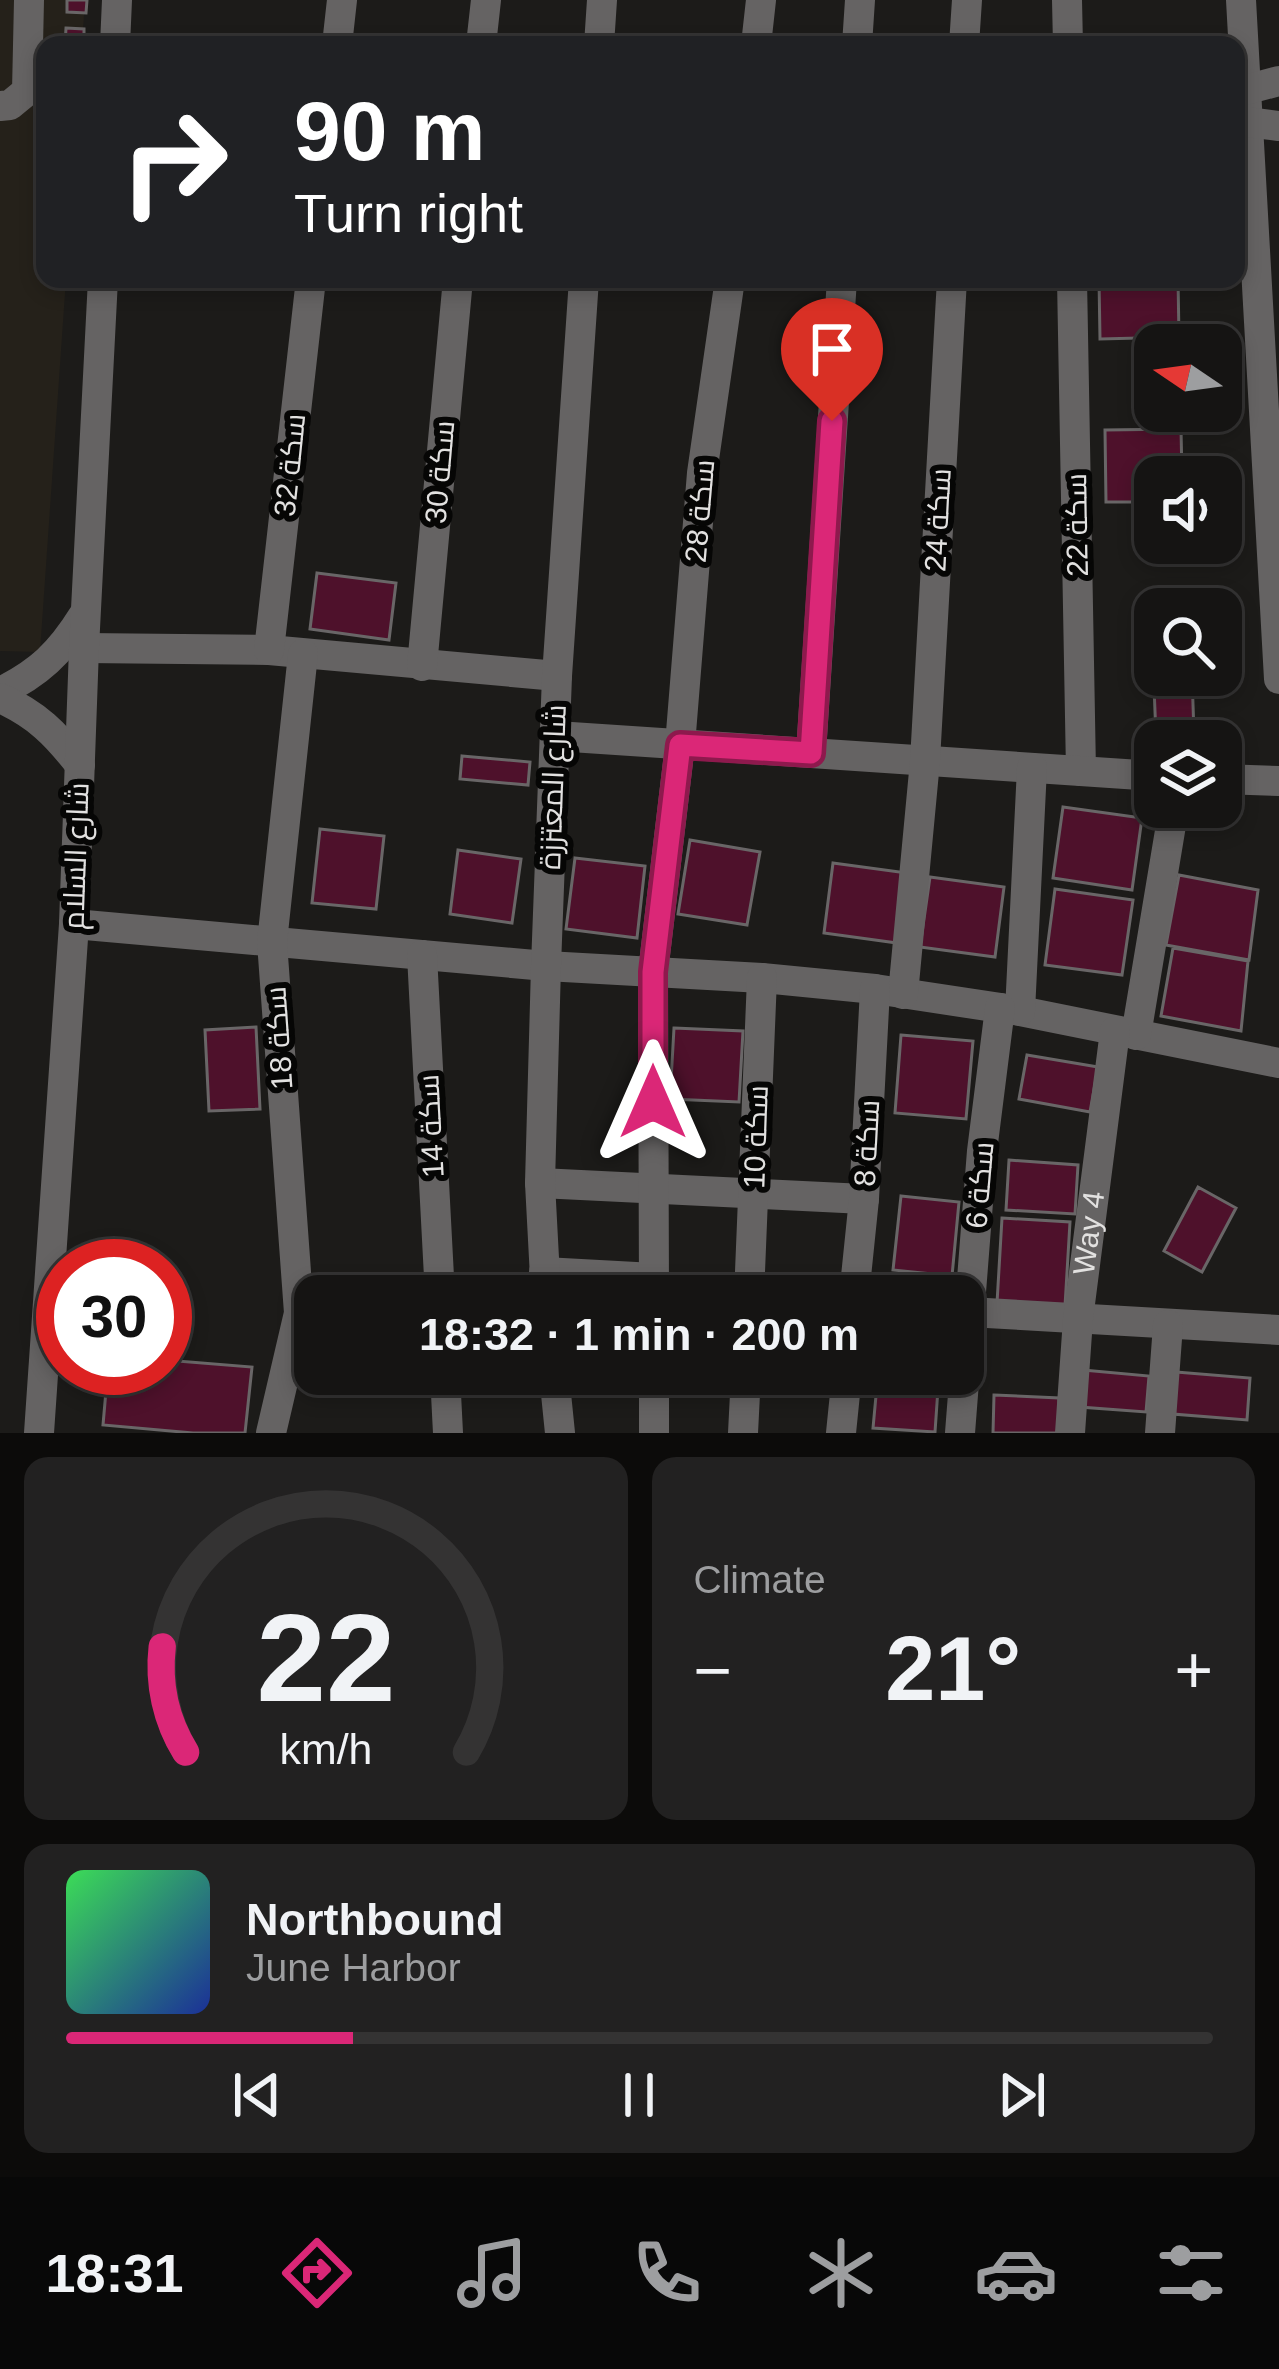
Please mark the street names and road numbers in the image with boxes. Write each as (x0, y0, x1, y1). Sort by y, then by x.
street label: سكة 32 (268, 412, 311, 518)
street label: سكة 30 (419, 419, 460, 525)
street label: سكة 28 (679, 458, 720, 564)
street label: سكة 24 (918, 467, 957, 573)
street label: سكة 22 (1059, 473, 1094, 577)
street label: شارع المعتززة (533, 704, 576, 870)
street label: شارع السلام (56, 782, 99, 930)
street label: سكة 18 (258, 985, 299, 1091)
street label: سكة 14 (411, 1073, 450, 1179)
street label: سكة 10 (737, 1085, 774, 1189)
street label: سكة 8 (848, 1099, 885, 1187)
street label: سكة 6 (959, 1140, 1000, 1230)
street label: Way 4 (1067, 1189, 1110, 1277)

